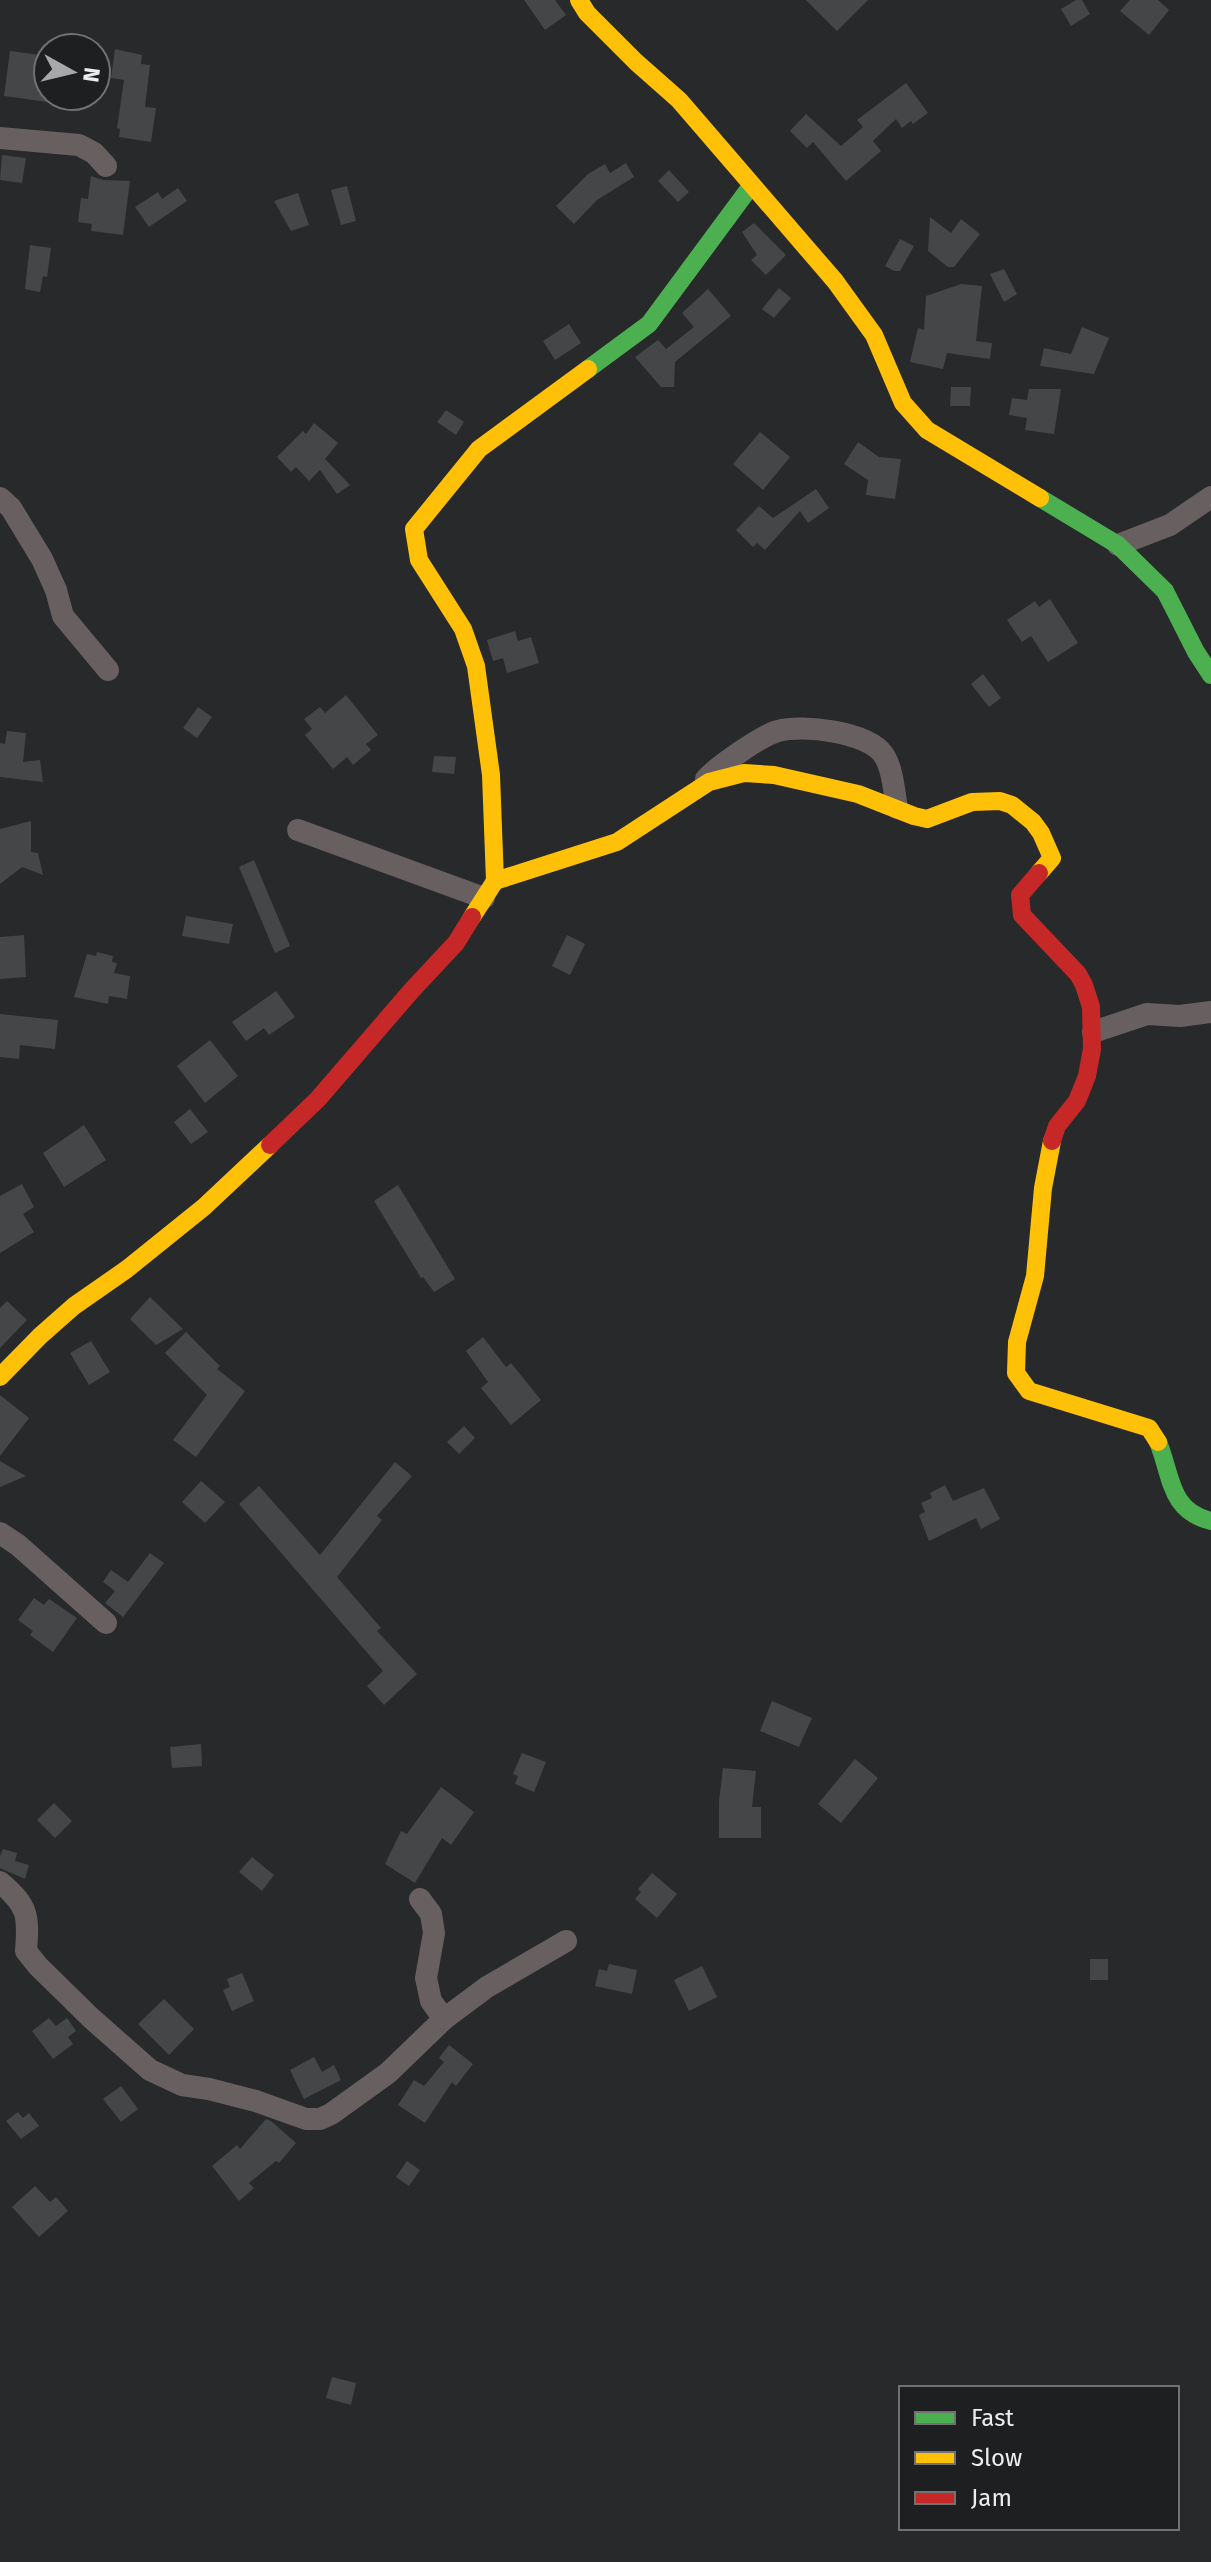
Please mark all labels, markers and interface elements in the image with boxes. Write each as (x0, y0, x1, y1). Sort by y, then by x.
north arrow (32, 32, 112, 112)
text: N (77, 66, 106, 84)
legend (899, 2386, 1179, 2530)
text: Fast (971, 2404, 1014, 2432)
text: Slow (971, 2444, 1022, 2472)
text: Jam (971, 2484, 1012, 2512)

